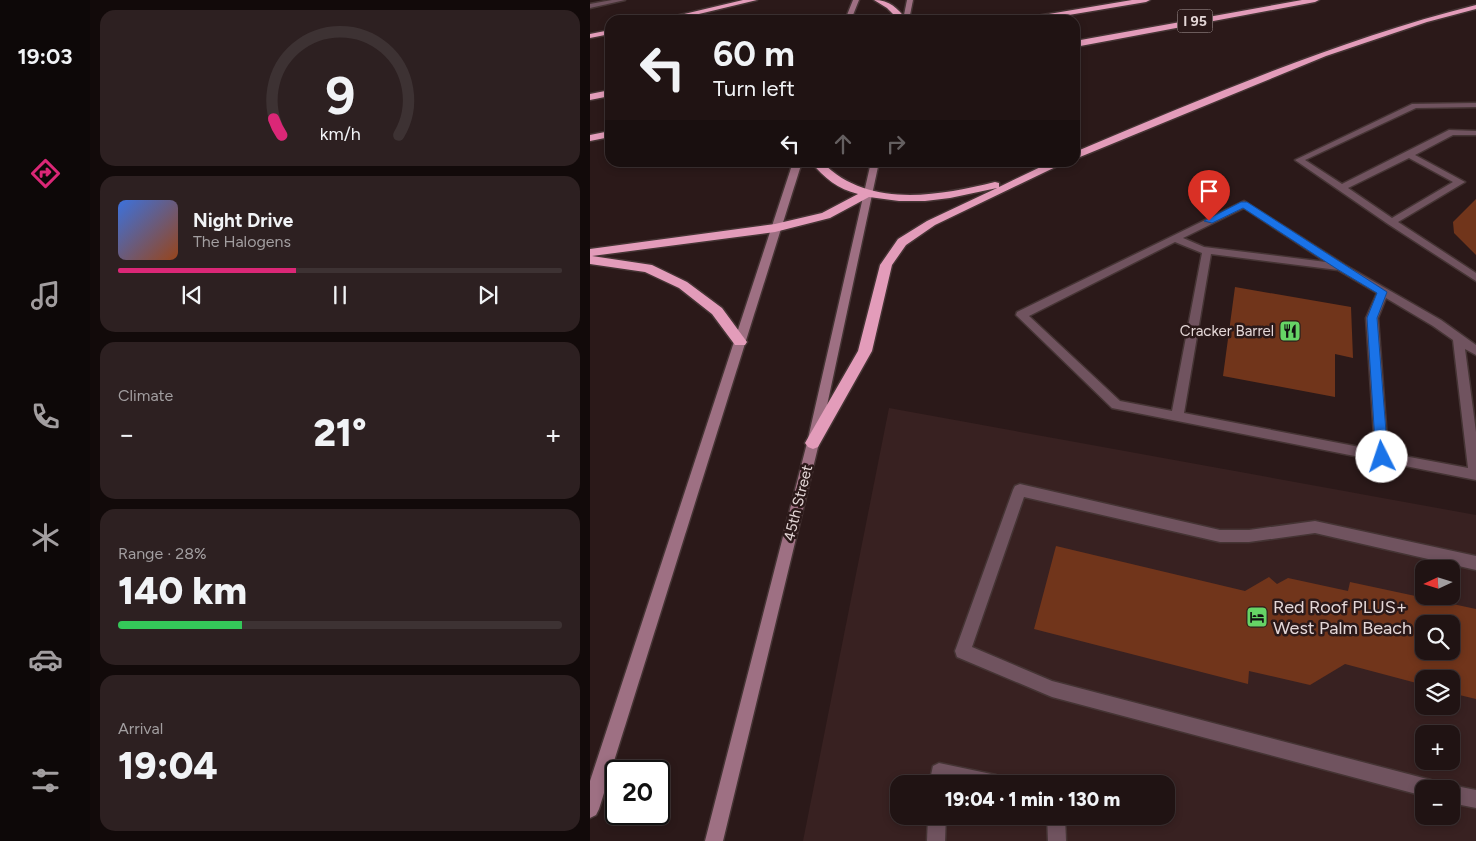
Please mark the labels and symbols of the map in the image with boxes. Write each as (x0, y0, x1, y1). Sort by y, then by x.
road number: I 95 (1178, 10, 1212, 32)
pin (1188, 170, 1230, 221)
restaurant icon: Cracker Barrel (1278, 319, 1302, 343)
place label: Cracker Barrel (1180, 322, 1274, 340)
position arrow (1355, 430, 1407, 482)
street label: 45th Street (780, 463, 816, 543)
north arrow (1415, 560, 1460, 605)
place label: Red Roof PLUS+ West Palm Beach (1273, 596, 1412, 639)
hotel icon: Red Roof PLUS+ West Palm Beach (1245, 605, 1269, 629)
speed limit sign: 20 (605, 760, 670, 825)

